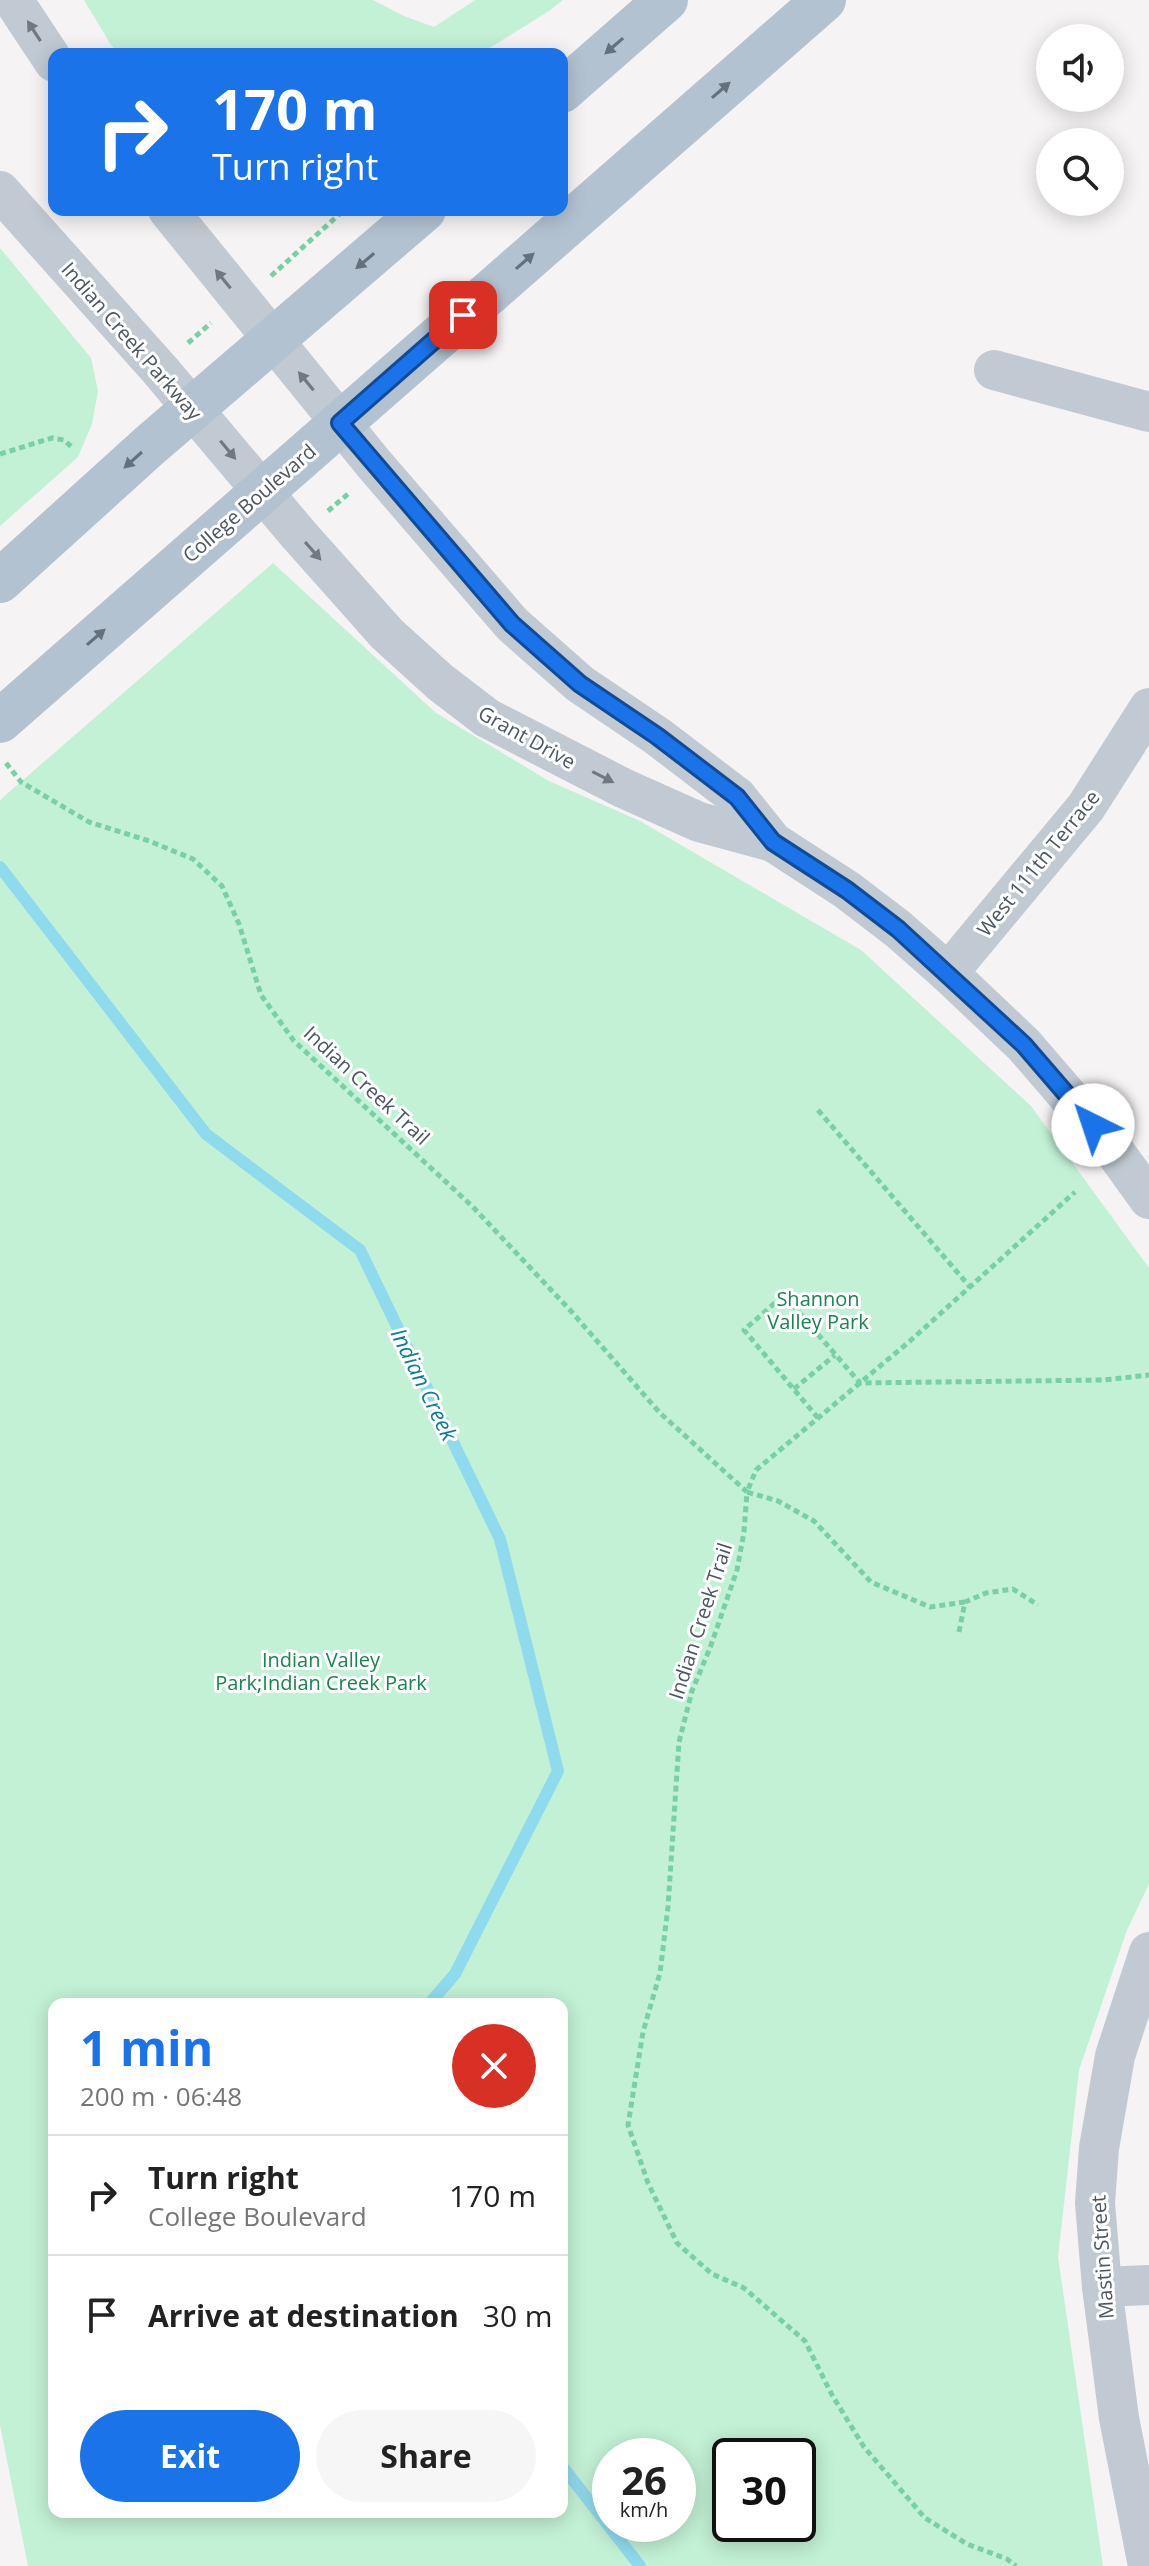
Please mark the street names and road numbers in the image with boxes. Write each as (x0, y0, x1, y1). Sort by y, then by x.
street label: Indian Creek Parkway (56, 256, 209, 426)
street label: College Boulevard (177, 438, 321, 568)
street label: Grant Drive (473, 699, 581, 775)
street label: West 111th Terrace (971, 784, 1105, 942)
street label: Indian Creek Trail (298, 1020, 436, 1150)
street label: Indian Creek Trail (662, 1539, 738, 1703)
street label: Mastin Street (1084, 2194, 1120, 2320)

